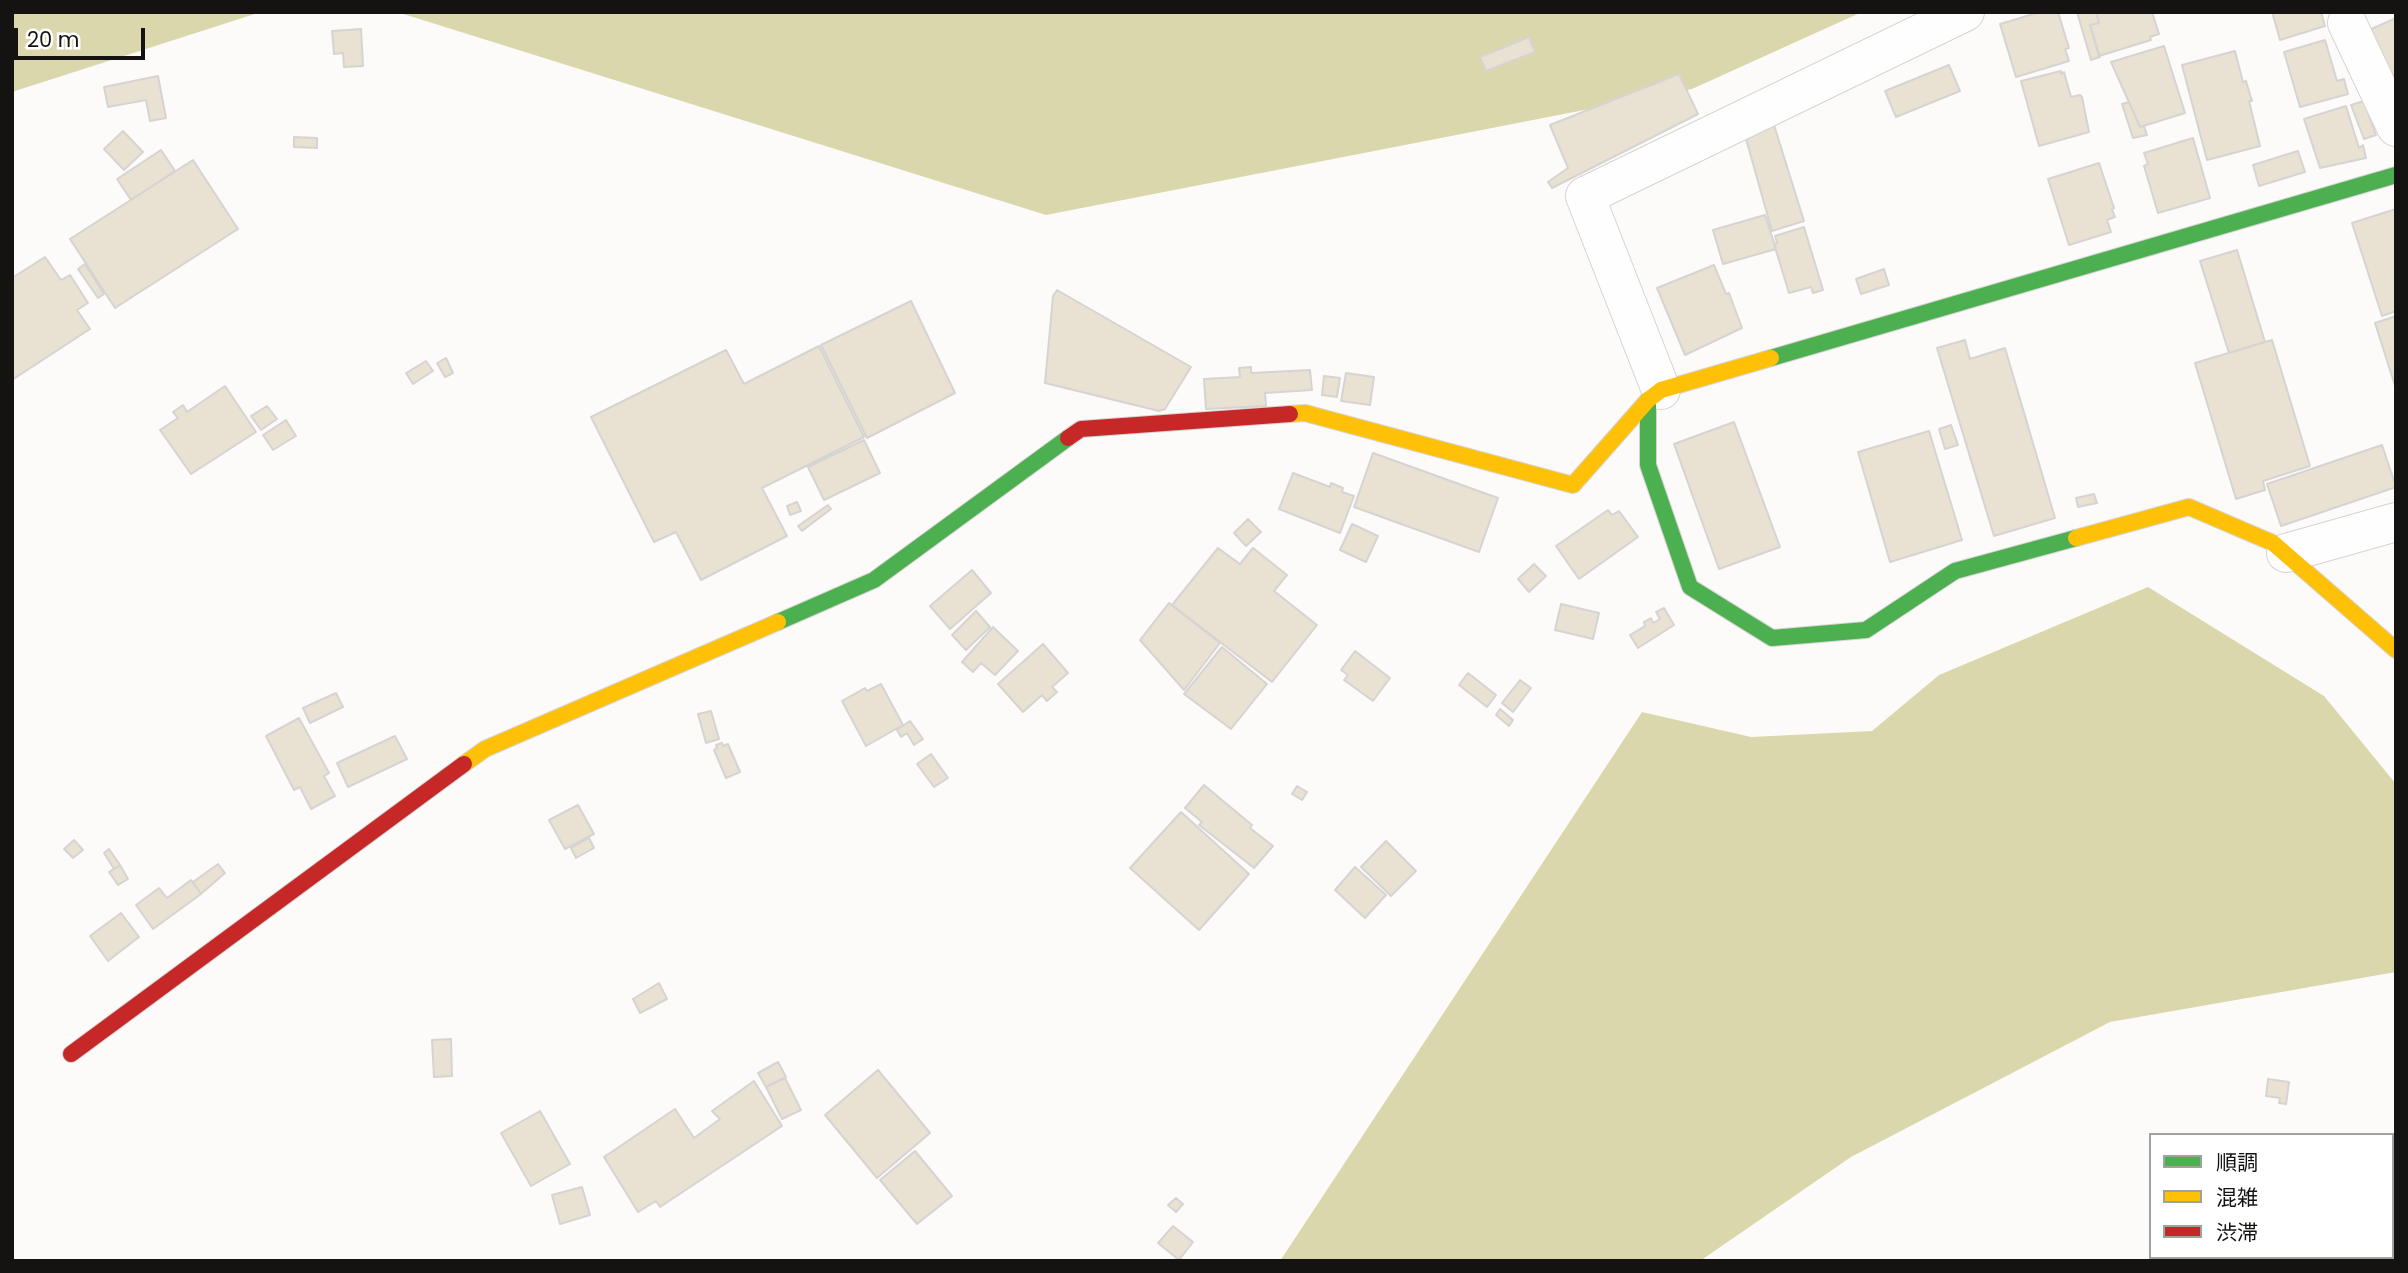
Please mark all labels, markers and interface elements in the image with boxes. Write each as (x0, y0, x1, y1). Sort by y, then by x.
scale bar (18, 14, 149, 58)
text: 20 m (27, 25, 80, 54)
legend (2149, 1133, 2394, 1259)
text: 順調 (2216, 1148, 2258, 1177)
text: 混雑 (2216, 1183, 2258, 1212)
text: 渋滞 (2216, 1218, 2258, 1247)

